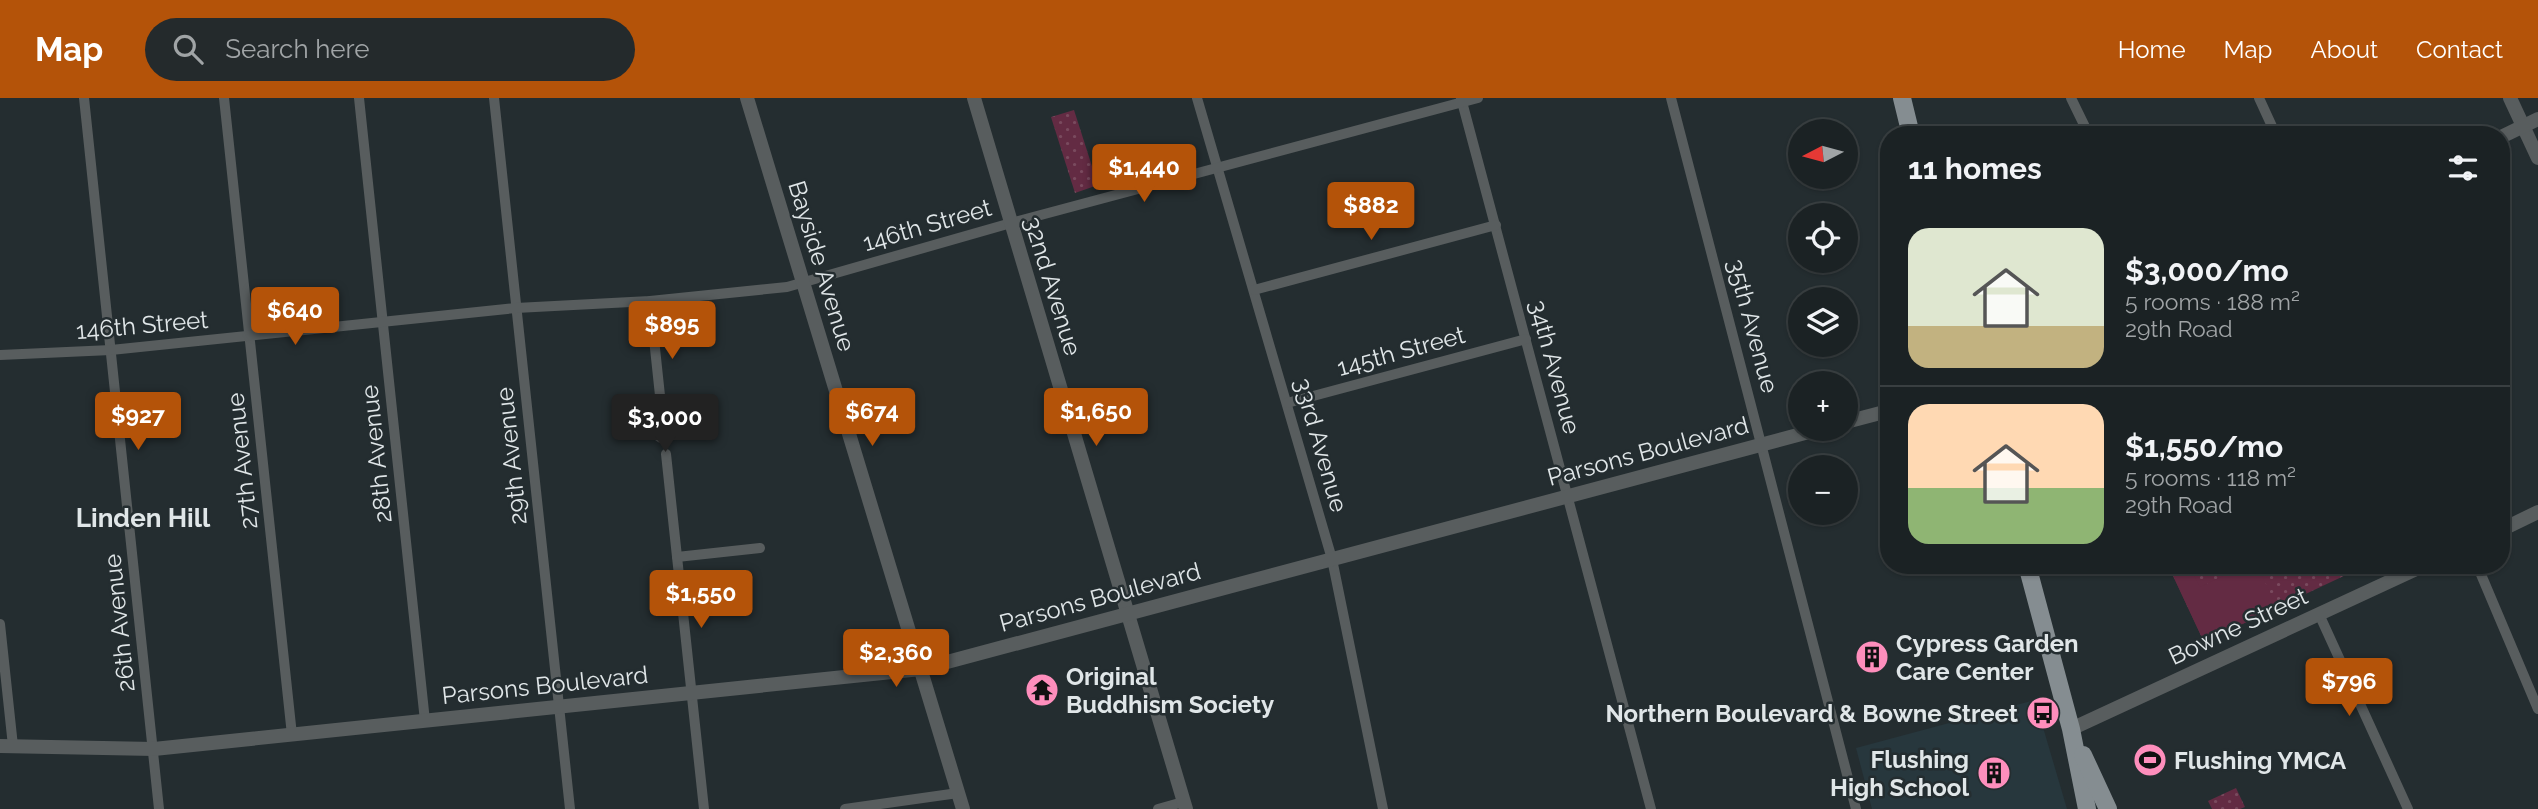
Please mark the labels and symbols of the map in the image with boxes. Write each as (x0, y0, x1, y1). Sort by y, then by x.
north arrow (1788, 119, 1858, 189)
pin: $1,440 (1087, 144, 1201, 204)
street label: Bayside Avenue (782, 177, 862, 355)
pin: $882 (1330, 183, 1412, 242)
street label: 146th Street (859, 193, 995, 257)
street label: 32nd Avenue (1018, 213, 1088, 359)
street label: 35th Avenue (1721, 256, 1785, 396)
pin: $640 (254, 288, 336, 347)
street label: 34th Avenue (1523, 297, 1587, 437)
pin: $895 (631, 302, 713, 361)
street label: 146th Street (75, 305, 209, 345)
street label: 145th Street (1334, 320, 1468, 382)
street label: 33rd Avenue (1288, 375, 1354, 515)
street label: 28th Avenue (354, 384, 398, 524)
street label: 29th Avenue (489, 386, 533, 526)
pin: $674 (831, 388, 913, 448)
pin: $1,650 (1039, 388, 1153, 448)
street label: 27th Avenue (220, 391, 264, 531)
pin: $927 (97, 392, 179, 452)
pin: $3,000 (608, 394, 722, 454)
street label: Parsons Boulevard (1544, 410, 1752, 492)
district label: Linden Hill (76, 503, 211, 533)
street label: 26th Avenue (97, 553, 141, 693)
street label: Parsons Boulevard (996, 556, 1204, 638)
pin: $1,550 (644, 570, 758, 630)
street label: Bowne Street (2164, 581, 2312, 671)
place label: Cypress Garden Care Center (1896, 629, 2079, 686)
pin: $2,360 (839, 630, 953, 689)
building icon: Cypress Garden Care Center (1853, 638, 1891, 676)
pin: $796 (2308, 658, 2390, 718)
street label: Parsons Boulevard (440, 660, 650, 710)
place label: Original Buddhism Society (1066, 662, 1274, 719)
temple icon: Original Buddhism Society (1023, 671, 1061, 709)
bus stop icon: Northern Boulevard & Bowne Street (2024, 694, 2062, 732)
place label: Northern Boulevard & Bowne Street (1605, 699, 2018, 728)
sports icon: Flushing YMCA (2131, 741, 2169, 779)
place label: Flushing High School (1830, 745, 1969, 802)
place label: Flushing YMCA (2174, 746, 2347, 775)
building icon: Flushing High School (1975, 754, 2013, 792)

